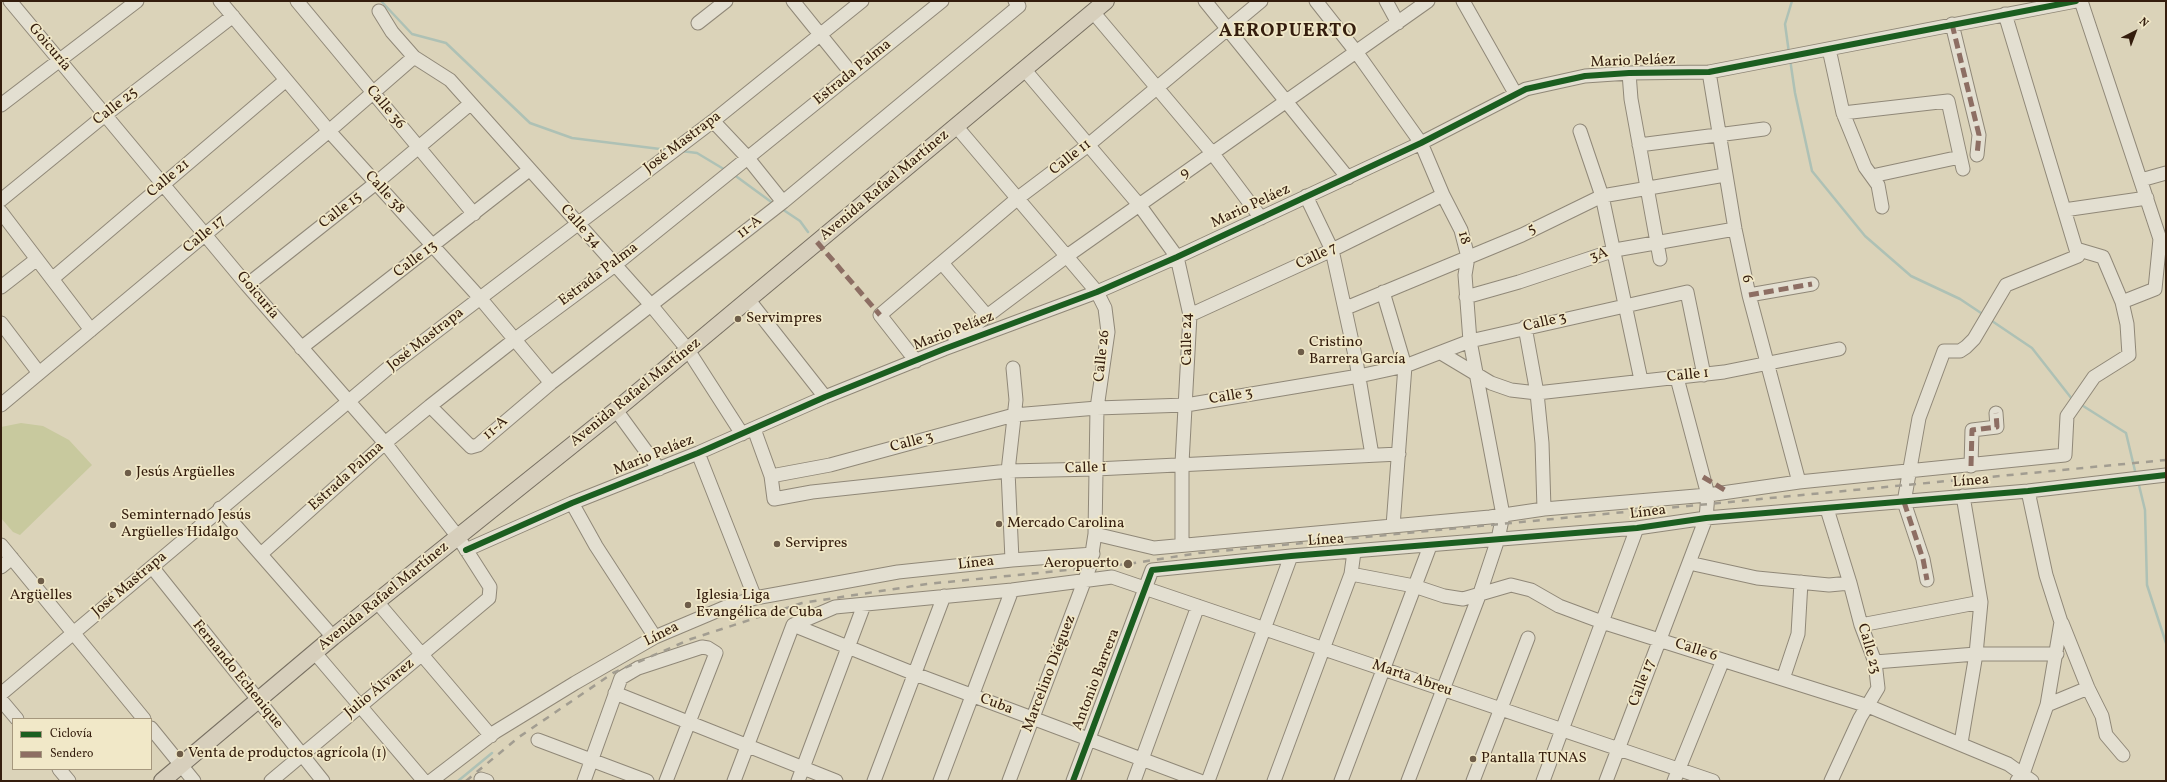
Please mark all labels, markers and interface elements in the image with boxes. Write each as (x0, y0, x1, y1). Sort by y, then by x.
north arrow (2115, 12, 2155, 52)
text: N (2135, 14, 2151, 31)
street label: Goicuría (24, 20, 74, 76)
district label: AEROPUERTO (1219, 22, 1357, 44)
street label: Estrada Palma (810, 36, 896, 110)
street label: Mario Peláez (1590, 52, 1676, 72)
street label: Calle 36 (362, 82, 408, 134)
street label: Calle 25 (90, 84, 142, 130)
street label: José Mastrapa (641, 108, 725, 178)
street label: Avenida Rafael Martínez (817, 127, 953, 245)
street label: Calle 11 (1047, 136, 1095, 180)
street label: Calle 21 (144, 156, 194, 202)
street label: 9 (1177, 164, 1193, 184)
street label: Calle 38 (360, 168, 408, 218)
street label: Mario Peláez (1209, 181, 1293, 233)
street label: Calle 15 (316, 189, 366, 233)
street label: Calle 34 (556, 201, 604, 253)
street label: Calle 17 (180, 212, 230, 258)
street label: 11-A (734, 213, 766, 243)
street label: 5 (1525, 220, 1539, 240)
street label: 18 (1452, 229, 1474, 247)
street label: Calle 13 (391, 238, 441, 282)
street label: Estrada Palma (556, 239, 642, 311)
street label: Calle 7 (1293, 240, 1341, 274)
street label: 3A (1588, 245, 1610, 267)
street label: Goicuría (232, 268, 282, 324)
street label: 6 (1736, 273, 1756, 285)
street label: José Mastrapa (384, 304, 468, 376)
street label: Mario Peláez (911, 308, 997, 356)
street label: Calle 3 (1522, 309, 1568, 337)
place label: Servimpres (746, 310, 822, 328)
street label: Calle 24 (1179, 313, 1197, 365)
marker: Servimpres (733, 314, 743, 324)
street label: Calle 26 (1091, 329, 1115, 383)
place label: Cristino Barrera García (1309, 334, 1406, 369)
street label: Avenida Rafael Martínez (567, 335, 705, 451)
marker: Cristino Barrera García (1296, 347, 1306, 357)
street label: Calle 1 (1666, 365, 1710, 387)
street label: Calle 3 (1208, 385, 1254, 409)
street label: 11-A (480, 413, 512, 445)
street label: Calle 3 (888, 429, 936, 457)
street label: Mario Peláez (611, 432, 697, 480)
street label: Estrada Palma (306, 439, 388, 515)
street label: Calle 1 (1065, 459, 1107, 479)
place label: Jesús Argüelles (136, 464, 235, 482)
marker: Jesús Argüelles (123, 468, 133, 478)
street label: Línea (1952, 471, 1990, 493)
street label: Línea (1629, 502, 1667, 524)
place label: Seminternado Jesús Argüelles Hidalgo (121, 507, 251, 542)
place label: Mercado Carolina (1007, 515, 1124, 533)
marker: Mercado Carolina (994, 519, 1004, 529)
marker: Seminternado Jesús Argüelles Hidalgo (108, 520, 118, 530)
street label: Línea (1307, 531, 1345, 551)
place label: Servipres (785, 535, 848, 553)
street label: Avenida Rafael Martínez (315, 539, 453, 655)
marker: Servipres (772, 539, 782, 549)
street label: José Mastrapa (89, 548, 171, 622)
street label: Línea (957, 553, 995, 575)
place label: Aeropuerto (1044, 555, 1119, 573)
marker: Aeropuerto (1122, 558, 1134, 570)
marker: Argüelles (36, 576, 46, 586)
place label: Argüelles (10, 587, 72, 605)
place label: Iglesia Liga Evangélica de Cuba (696, 587, 823, 622)
marker: Iglesia Liga Evangélica de Cuba (683, 600, 693, 610)
street label: Marcelino Diéguez (1019, 613, 1081, 735)
street label: Fernando Echenique (188, 617, 286, 733)
street label: Línea (642, 619, 682, 651)
street label: Calle 23 (1852, 622, 1884, 676)
street label: Antonio Barrera (1069, 627, 1125, 733)
street label: Calle 6 (1672, 636, 1720, 666)
street label: Julio Álvarez (341, 655, 419, 723)
street label: Marta Abreu (1369, 657, 1455, 701)
street label: Calle 17 (1626, 657, 1660, 709)
street label: Cuba (977, 691, 1015, 719)
legend (12, 718, 152, 770)
text: Ciclovía (50, 726, 92, 742)
place label: Venta de productos agrícola (1) (188, 745, 386, 763)
text: Sendero (50, 746, 93, 762)
marker: Venta de productos agrícola (1) (175, 749, 185, 759)
place label: Pantalla TUNAS (1481, 750, 1587, 768)
marker: Pantalla TUNAS (1468, 754, 1478, 764)

